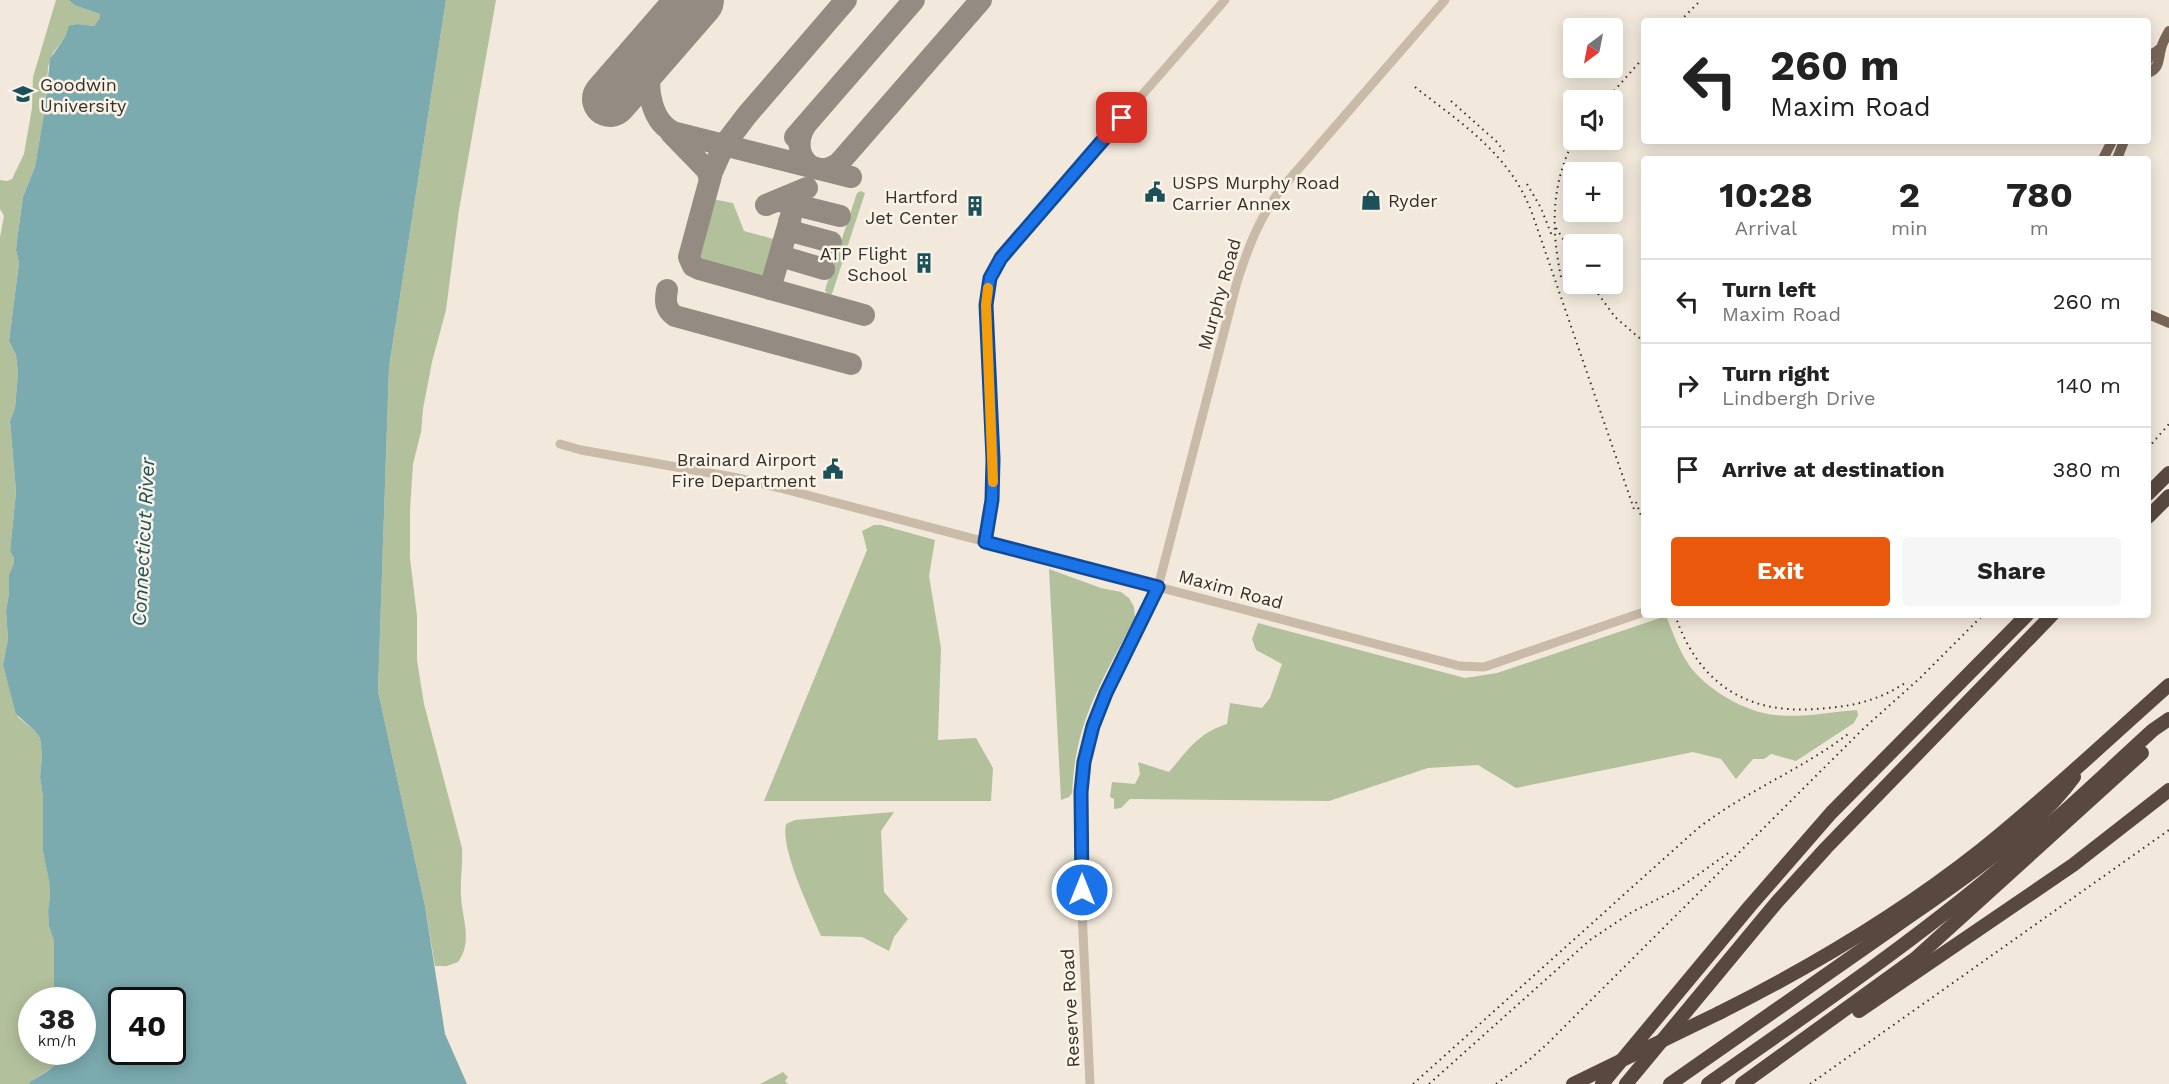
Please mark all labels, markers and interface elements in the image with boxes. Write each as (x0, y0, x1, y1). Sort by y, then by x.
north arrow (1563, 18, 1623, 78)
map controls (1563, 18, 1623, 294)
text: 260 m (1770, 41, 1900, 90)
icon: left (1671, 42, 1749, 120)
place label: Goodwin University (40, 74, 127, 116)
school or university icon: Goodwin University (11, 82, 35, 106)
button: sound (1563, 90, 1623, 150)
text: Maxim Road (1770, 91, 1931, 123)
pin (1096, 92, 1147, 143)
icon: arrive (1105, 101, 1138, 134)
button: + (1563, 162, 1623, 222)
place label: USPS Murphy Road Carrier Annex (1172, 172, 1340, 214)
text: 10:28 (1719, 174, 1813, 216)
text: 2 (1899, 174, 1920, 216)
text: 780 (2006, 174, 2073, 216)
public building icon: USPS Murphy Road Carrier Annex (1143, 180, 1167, 204)
place label: Hartford Jet Center (865, 186, 958, 228)
shop icon: Ryder (1359, 188, 1383, 212)
place label: Ryder (1388, 190, 1438, 211)
building icon: Hartford Jet Center (963, 194, 987, 218)
text: Arrival (1735, 216, 1797, 240)
text: min (1891, 216, 1928, 240)
text: m (2030, 216, 2049, 240)
button: − (1563, 234, 1623, 294)
street label: Murphy Road (1193, 236, 1245, 352)
place label: ATP Flight School (820, 243, 907, 285)
building icon: ATP Flight School (912, 251, 936, 275)
text: Turn left (1722, 277, 1816, 302)
icon: left (1671, 285, 1704, 318)
text: 260 m (2053, 289, 2121, 314)
text: Maxim Road (1722, 302, 1841, 326)
text: Turn right (1722, 361, 1829, 386)
icon: right (1671, 369, 1704, 402)
text: 140 m (2057, 373, 2121, 398)
text: Lindbergh Drive (1722, 386, 1876, 410)
place label: Brainard Airport Fire Department (671, 449, 816, 491)
icon: arrive (1671, 453, 1704, 486)
water label: Connecticut River (127, 456, 159, 627)
public building icon: Brainard Airport Fire Department (821, 457, 845, 481)
text: Arrive at destination (1722, 457, 1945, 482)
text: 380 m (2052, 457, 2121, 482)
button: Exit (1671, 537, 1890, 606)
button: Share (1902, 537, 2121, 606)
street label: Maxim Road (1177, 565, 1285, 613)
position arrow (1050, 858, 1114, 922)
street label: Reserve Road (1056, 948, 1084, 1068)
speed limit sign: 40 (108, 987, 186, 1065)
text: 38 (39, 1001, 75, 1036)
text: km/h (38, 1032, 76, 1050)

